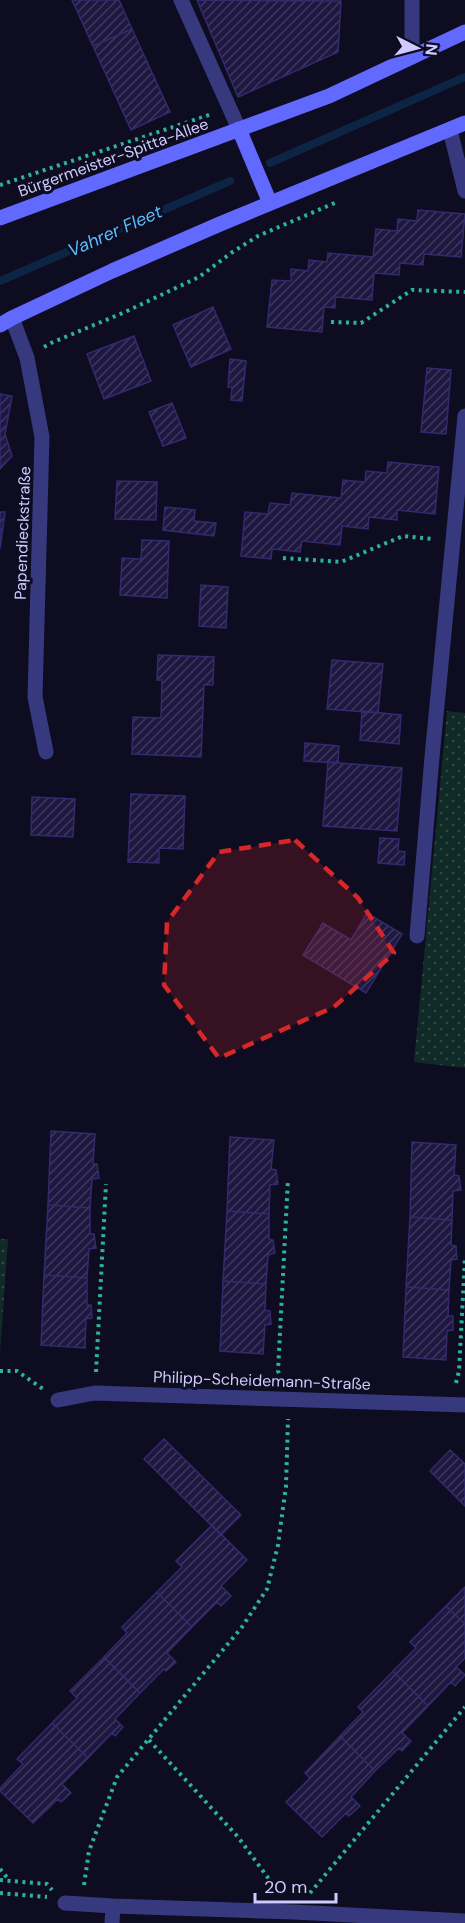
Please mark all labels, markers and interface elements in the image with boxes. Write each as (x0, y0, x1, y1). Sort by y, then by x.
north arrow (387, 18, 447, 78)
text: N (420, 43, 442, 56)
street label: Bürgermeister-Spitta-Allee (15, 113, 211, 202)
water label: Vahrer Fleet (64, 199, 167, 262)
street label: Papendieckstraße (10, 466, 35, 600)
street label: Philipp-Scheidemann-Straße (153, 1366, 371, 1395)
scale bar (255, 1866, 336, 1904)
text: 20 m (264, 1875, 307, 1899)

